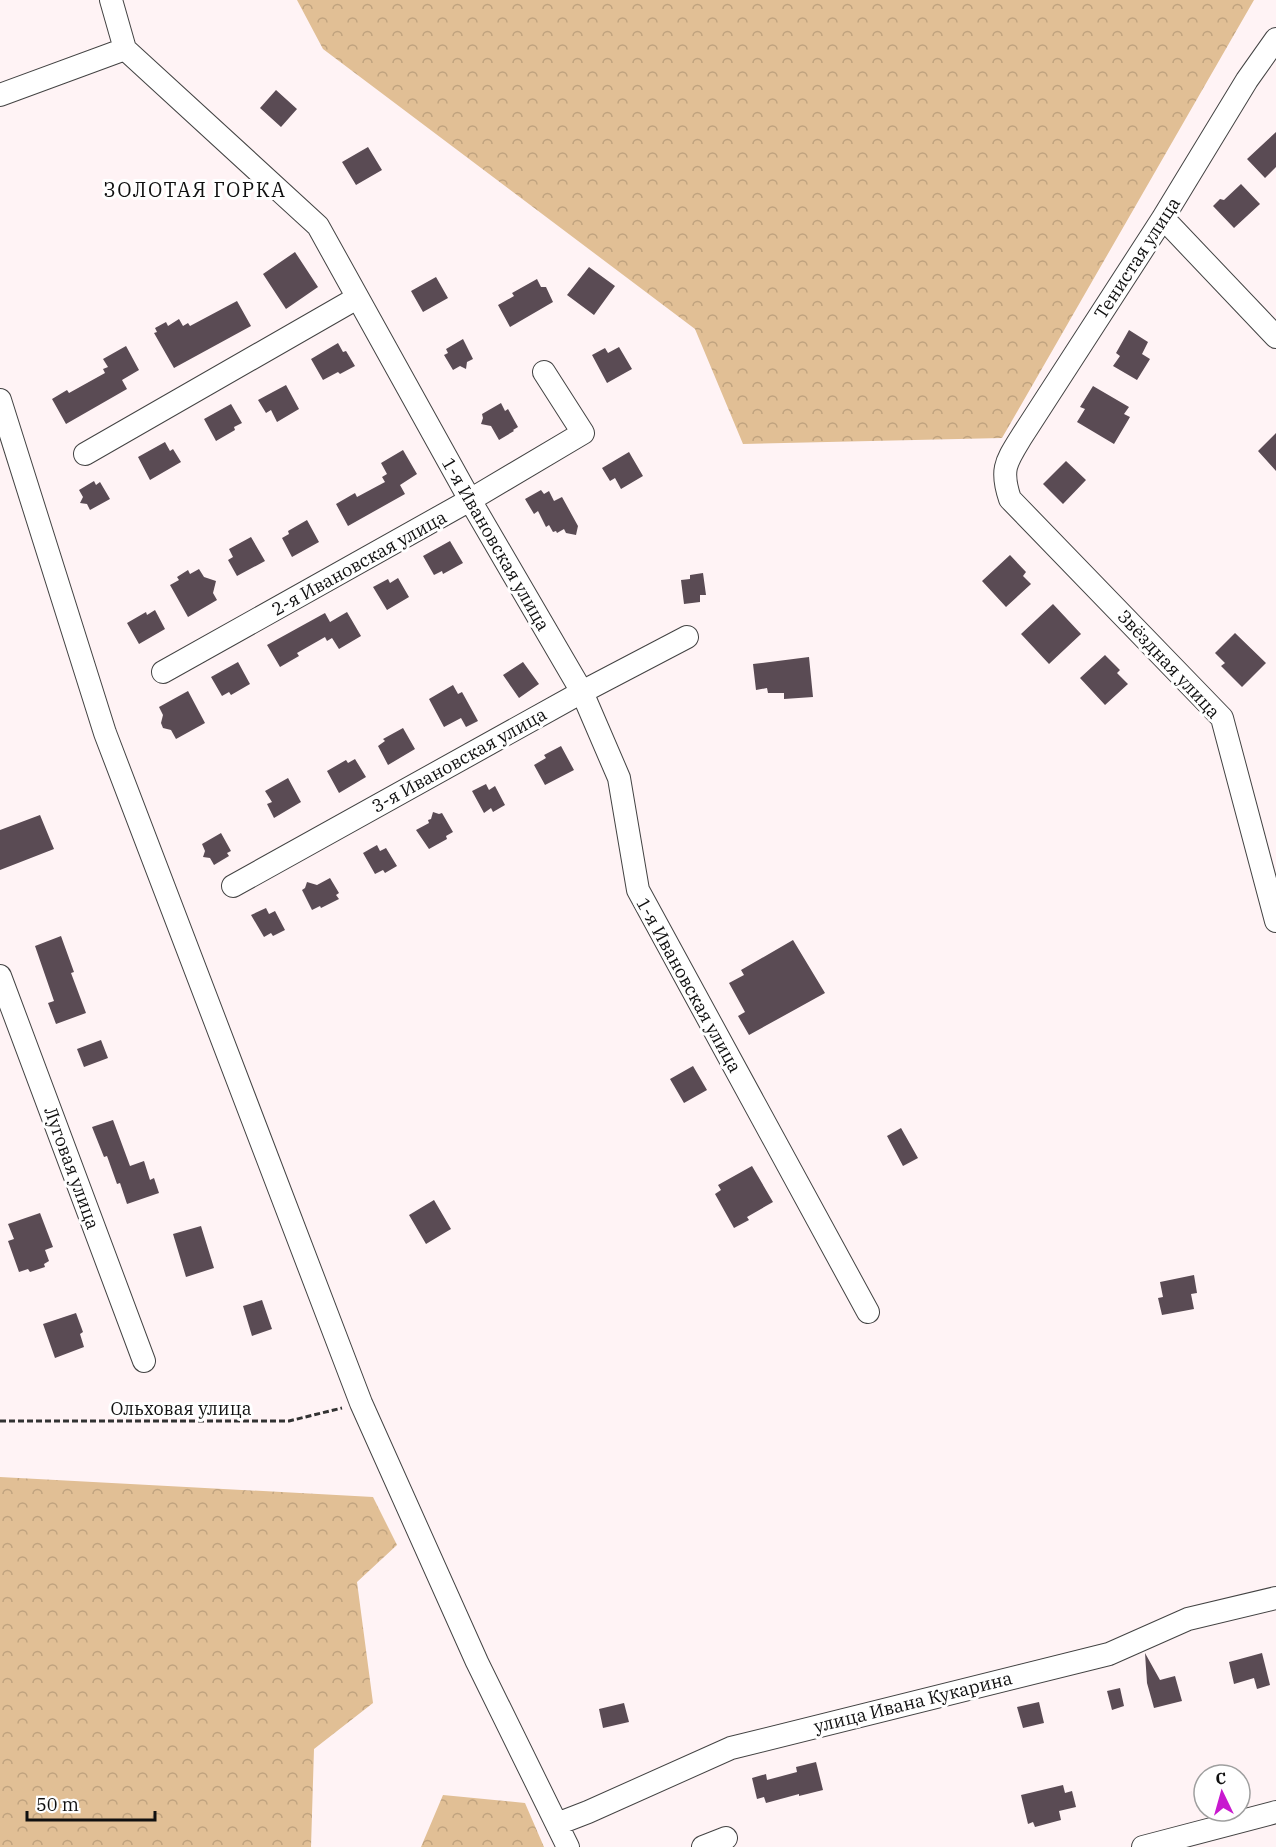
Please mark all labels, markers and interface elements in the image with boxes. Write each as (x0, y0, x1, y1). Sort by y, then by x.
district label: ЗОЛОТАЯ ГОРКА (104, 176, 286, 203)
street label: Тенистая улица (1089, 193, 1185, 323)
street label: 1-я Ивановская улица (437, 453, 555, 635)
street label: 2-я Ивановская улица (268, 505, 451, 621)
street label: Звёздная улица (1113, 605, 1225, 723)
street label: 3-я Ивановская улица (368, 702, 551, 818)
street label: 1-я Ивановская улица (631, 894, 747, 1077)
street label: Луговая улица (39, 1104, 105, 1233)
street label: Ольховая улица (111, 1397, 252, 1420)
street label: улица Ивана Кукарина (811, 1666, 1015, 1738)
north arrow (1192, 1763, 1252, 1823)
text: С (1215, 1768, 1227, 1788)
scale bar (27, 1784, 154, 1822)
text: 50 m (36, 1793, 79, 1816)

